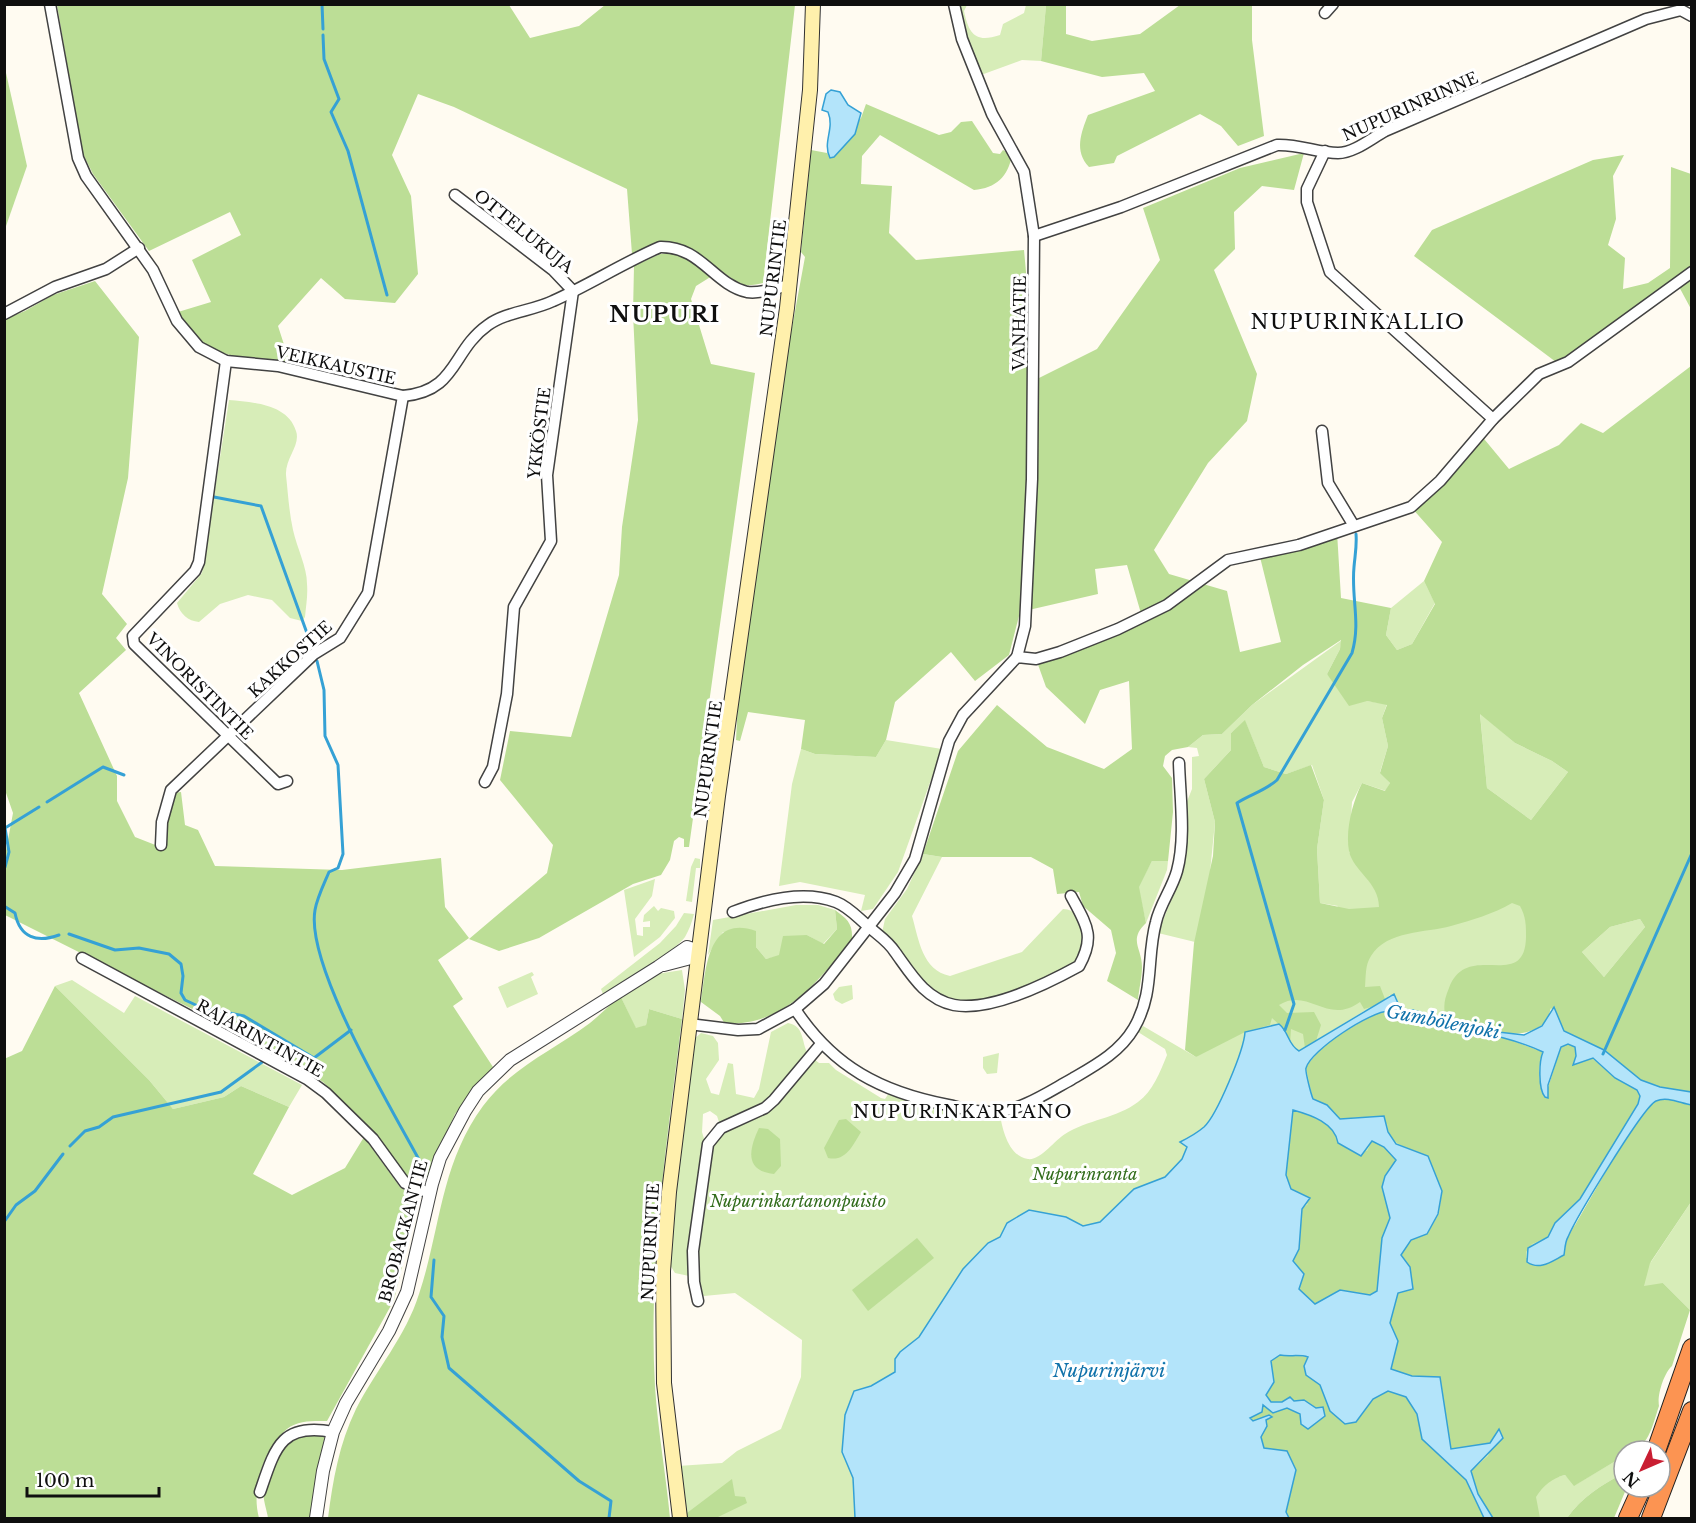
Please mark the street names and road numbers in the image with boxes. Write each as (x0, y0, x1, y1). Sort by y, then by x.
street label: NUPURINRINNE (1339, 67, 1481, 145)
street label: OTTELUKUJA (470, 185, 578, 278)
street label: NUPURINTIE (756, 218, 790, 338)
street label: VANHATIE (1008, 275, 1030, 372)
street label: VEIKKAUSTIE (273, 341, 398, 389)
street label: YKKÖSTIE (523, 386, 555, 481)
street label: KAKKOSTIE (244, 616, 336, 702)
street label: VINORISTINTIE (142, 628, 258, 744)
street label: NUPURINTIE (690, 699, 726, 819)
street label: RAJARINTINTIE (193, 995, 327, 1081)
street label: BROBACKANTIE (374, 1158, 432, 1304)
street label: NUPURINTIE (637, 1183, 663, 1301)

